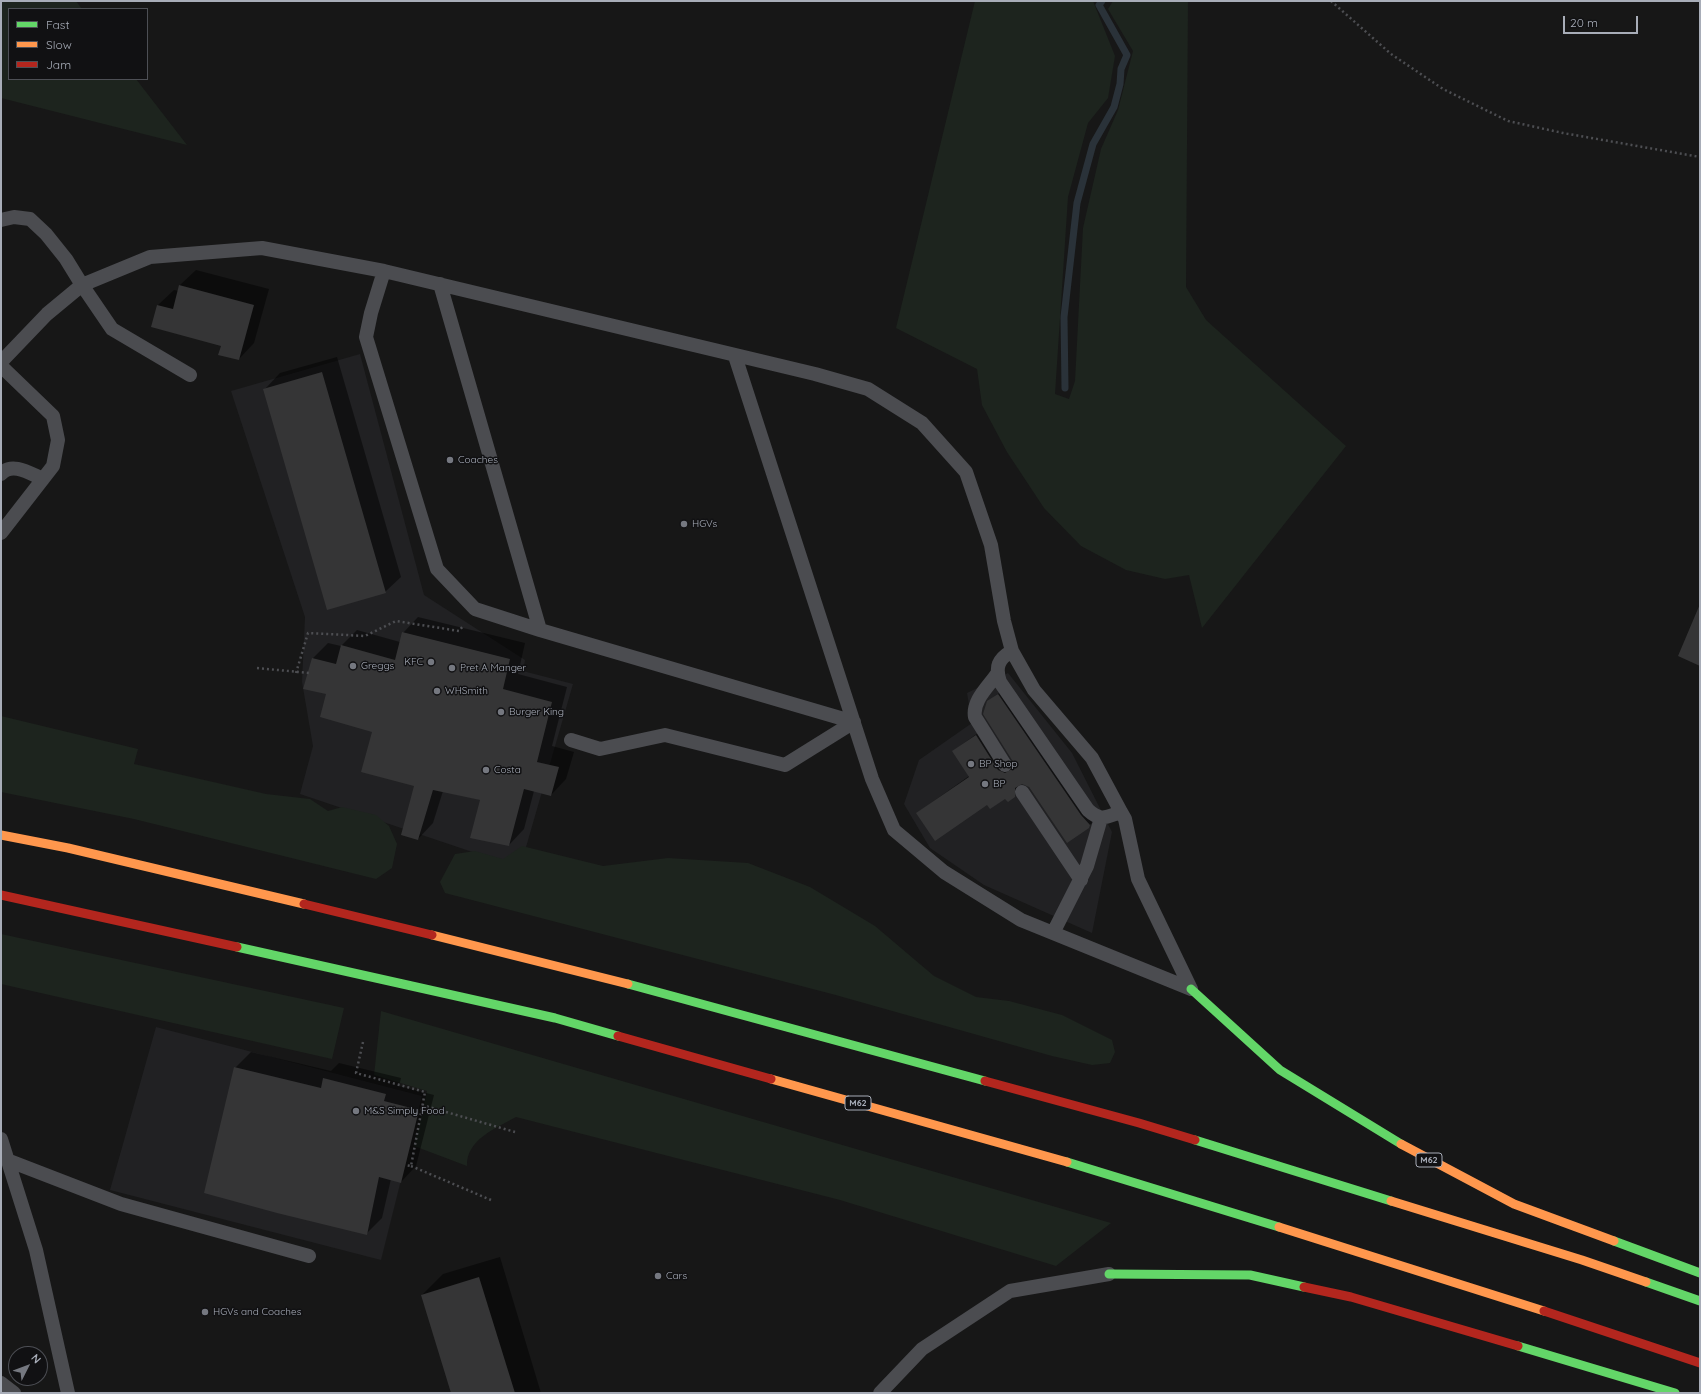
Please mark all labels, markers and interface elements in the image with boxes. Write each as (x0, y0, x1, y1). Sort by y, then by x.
legend (8, 8, 148, 80)
scale bar (1565, 8, 1640, 34)
text: 20 m (1570, 15, 1598, 30)
text: Fast (46, 17, 70, 32)
text: Slow (46, 37, 72, 52)
text: Jam (46, 57, 71, 72)
place label: Coaches (458, 454, 498, 466)
marker: Coaches (445, 455, 455, 465)
place label: HGVs (692, 518, 717, 530)
marker: HGVs (679, 519, 689, 529)
place label: KFC (404, 656, 423, 668)
marker: KFC (426, 657, 436, 667)
place label: Greggs (361, 660, 394, 672)
marker: Greggs (348, 661, 358, 671)
place label: Pret A Manger (460, 662, 526, 674)
marker: Pret A Manger (447, 663, 457, 673)
place label: WHSmith (445, 685, 488, 697)
marker: WHSmith (432, 686, 442, 696)
place label: Burger King (509, 706, 564, 718)
marker: Burger King (496, 707, 506, 717)
place label: BP Shop (979, 758, 1018, 770)
marker: BP Shop (966, 759, 976, 769)
place label: Costa (494, 764, 521, 776)
marker: Costa (481, 765, 491, 775)
place label: BP (993, 778, 1005, 790)
marker: BP (980, 779, 990, 789)
road number: M62 (845, 1096, 871, 1110)
place label: M&S Simply Food (364, 1105, 445, 1117)
marker: M&S Simply Food (351, 1106, 361, 1116)
road number: M62 (1416, 1153, 1442, 1167)
place label: Cars (666, 1270, 687, 1282)
marker: Cars (653, 1271, 663, 1281)
place label: HGVs and Coaches (213, 1306, 301, 1318)
marker: HGVs and Coaches (200, 1307, 210, 1317)
north arrow (8, 1346, 48, 1386)
text: N (28, 1351, 44, 1366)

